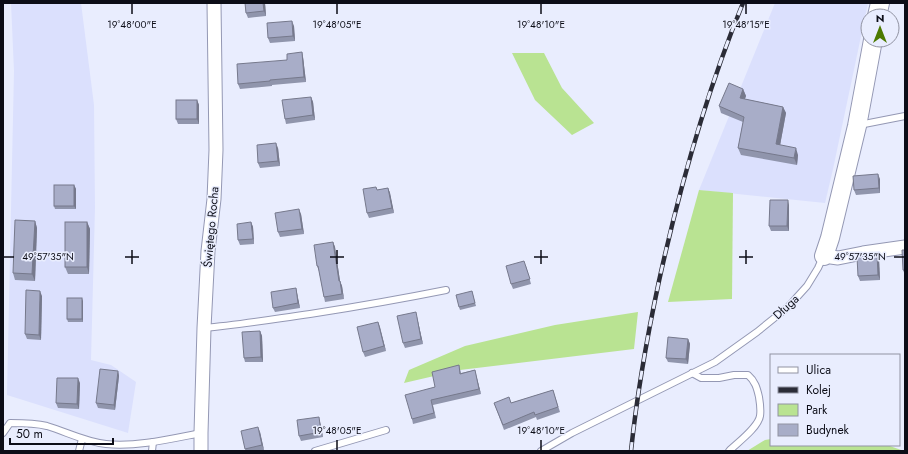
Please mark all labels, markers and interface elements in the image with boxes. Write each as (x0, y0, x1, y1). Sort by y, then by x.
north arrow (860, 8, 900, 48)
text: N (876, 10, 884, 26)
text: 19°48'00"E (107, 17, 157, 32)
text: 19°48'05"E (313, 17, 361, 32)
text: 19°48'10"E (517, 17, 565, 32)
text: 19°48'15"E (722, 17, 770, 32)
street label: Świętego Rocha (198, 186, 224, 268)
text: 49°57'35"N (22, 249, 74, 264)
text: 49°57'35"N (834, 249, 886, 264)
street label: Długa (769, 290, 803, 324)
legend (770, 354, 900, 446)
text: Ulica (806, 361, 831, 379)
text: Kolej (806, 381, 831, 399)
text: Park (806, 401, 828, 419)
scale bar (10, 420, 113, 446)
text: Budynek (806, 421, 850, 439)
text: 19°48'05"E (313, 423, 361, 438)
text: 19°48'10"E (517, 423, 565, 438)
text: 50 m (16, 425, 43, 443)

